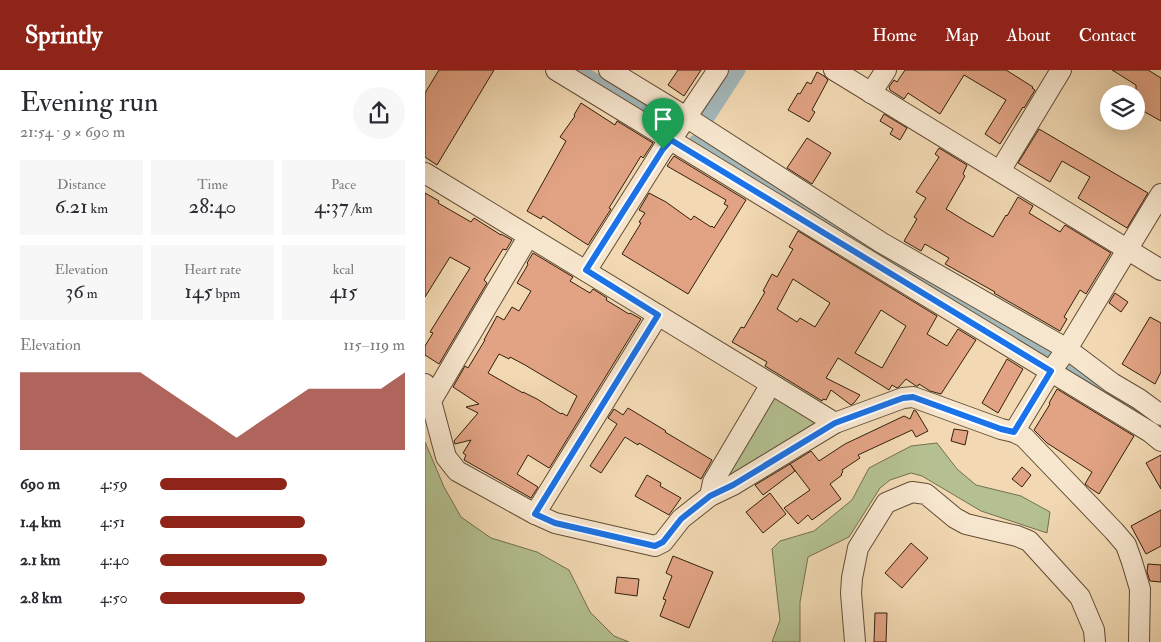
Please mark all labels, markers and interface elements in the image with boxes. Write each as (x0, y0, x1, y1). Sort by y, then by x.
text: Sprintly (25, 20, 102, 51)
text: Home (872, 24, 917, 47)
text: Map (945, 24, 979, 47)
text: About (1007, 24, 1051, 47)
text: Contact (1079, 24, 1136, 47)
text: Evening run (20, 85, 158, 120)
map controls (1100, 85, 1145, 130)
button: layers (1100, 85, 1145, 130)
button: share (353, 87, 405, 139)
pin (642, 98, 684, 149)
icon: arrive (649, 105, 677, 133)
text: 21:54 · 9 × 690 m (20, 122, 125, 142)
text: Distance (57, 176, 106, 193)
text: Time (197, 176, 228, 193)
text: Pace (331, 176, 356, 193)
text: 6.21 (55, 193, 88, 220)
text: 28:40 (189, 193, 236, 220)
text: 4:37 (314, 193, 349, 220)
text: km (88, 200, 108, 217)
text: /km (349, 200, 373, 217)
text: Elevation (55, 261, 108, 278)
text: Heart rate (184, 261, 241, 278)
text: kcal (333, 261, 354, 278)
text: 36 (65, 278, 84, 305)
text: 145 (185, 278, 213, 305)
text: 415 (330, 278, 357, 305)
text: m (84, 285, 98, 302)
text: bpm (213, 285, 240, 302)
text: Elevation (20, 335, 81, 355)
text: 115–119 m (343, 335, 405, 355)
text: 690 m (20, 474, 60, 494)
text: 4:59 (100, 474, 128, 494)
text: 1.4 km (20, 512, 61, 532)
text: 4:51 (100, 512, 125, 532)
text: 2.1 km (20, 550, 60, 570)
text: 4:40 (100, 550, 129, 570)
text: 2.8 km (20, 588, 62, 608)
text: 4:50 (100, 588, 128, 608)

